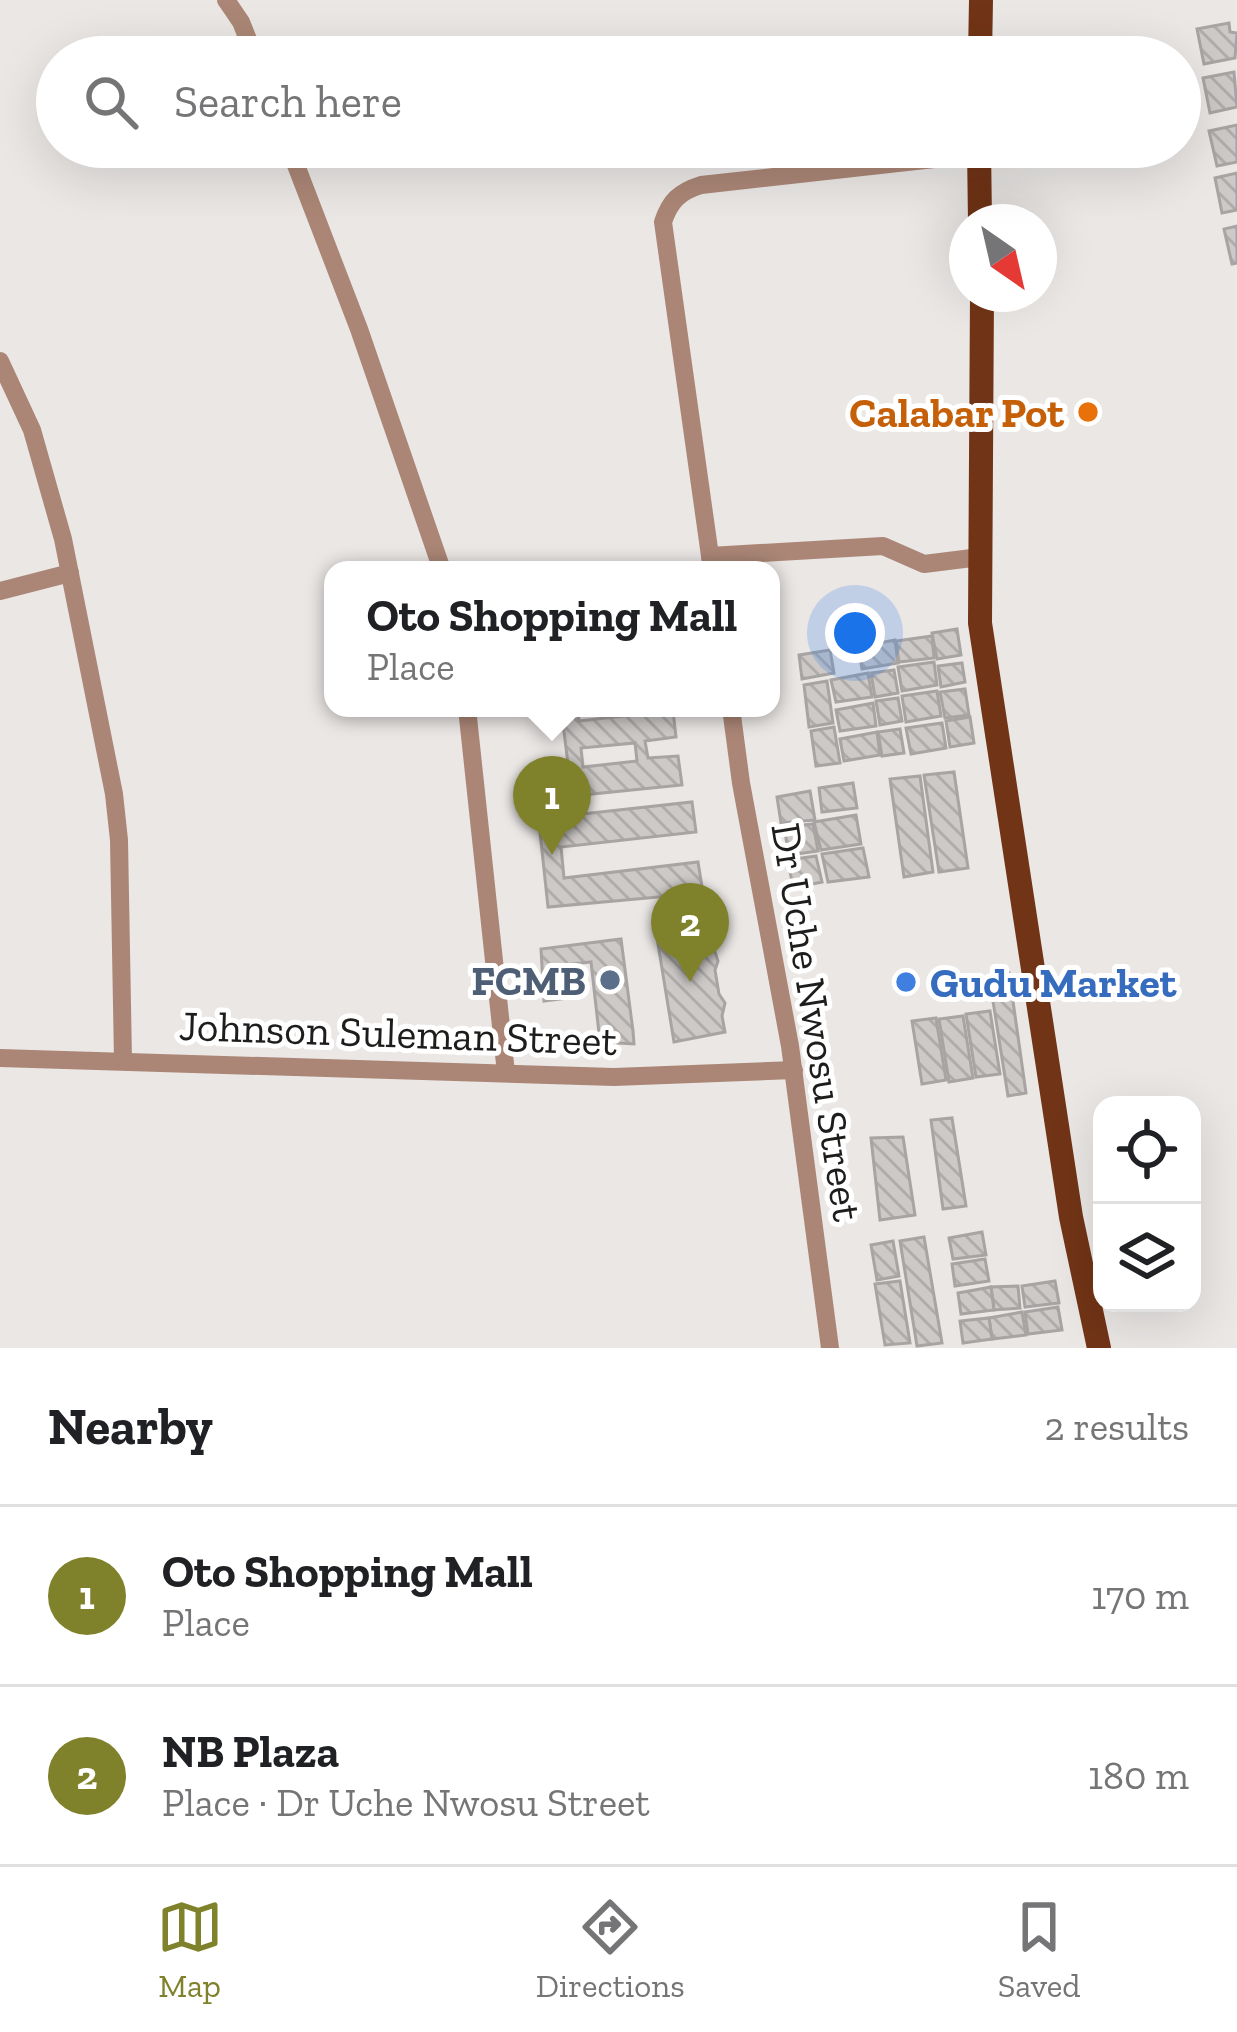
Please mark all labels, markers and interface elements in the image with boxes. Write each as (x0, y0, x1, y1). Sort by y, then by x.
search box (36, 36, 1201, 168)
icon: search (78, 69, 144, 135)
text: Search here (174, 75, 402, 129)
north arrow (949, 204, 1057, 312)
place label: Calabar Pot (849, 387, 1065, 438)
marker: Calabar Pot (1075, 399, 1101, 425)
popup (324, 561, 780, 717)
text: Oto Shopping Mall (367, 589, 737, 643)
your location (825, 603, 885, 663)
text: Place (367, 643, 455, 690)
pin: 1 (513, 756, 591, 855)
street label: Dr Uche Nwosu Street (760, 819, 874, 1225)
pin: 2 (651, 883, 729, 982)
place label: FCMB (471, 955, 586, 1006)
place label: Gudu Market (930, 957, 1178, 1008)
marker: FCMB (597, 967, 623, 993)
marker: Gudu Market (893, 969, 919, 995)
street label: Johnson Suleman Street (178, 1000, 618, 1066)
map controls (1093, 1096, 1201, 1312)
button: locate (1093, 1096, 1201, 1204)
button: layers (1093, 1204, 1201, 1312)
text: Nearby (48, 1396, 213, 1457)
text: 2 results (1044, 1403, 1189, 1450)
text: Oto Shopping Mall (162, 1545, 533, 1599)
text: 1 (79, 1572, 95, 1619)
text: 170 m (1091, 1572, 1189, 1619)
text: Place (162, 1599, 250, 1646)
text: NB Plaza (162, 1725, 339, 1779)
text: 2 (77, 1752, 97, 1799)
text: 180 m (1088, 1752, 1189, 1799)
text: Place · Dr Uche Nwosu Street (162, 1779, 650, 1826)
tab: Map (157, 1894, 223, 2005)
tab: Directions (536, 1894, 685, 2005)
tab: Saved (998, 1894, 1080, 2005)

